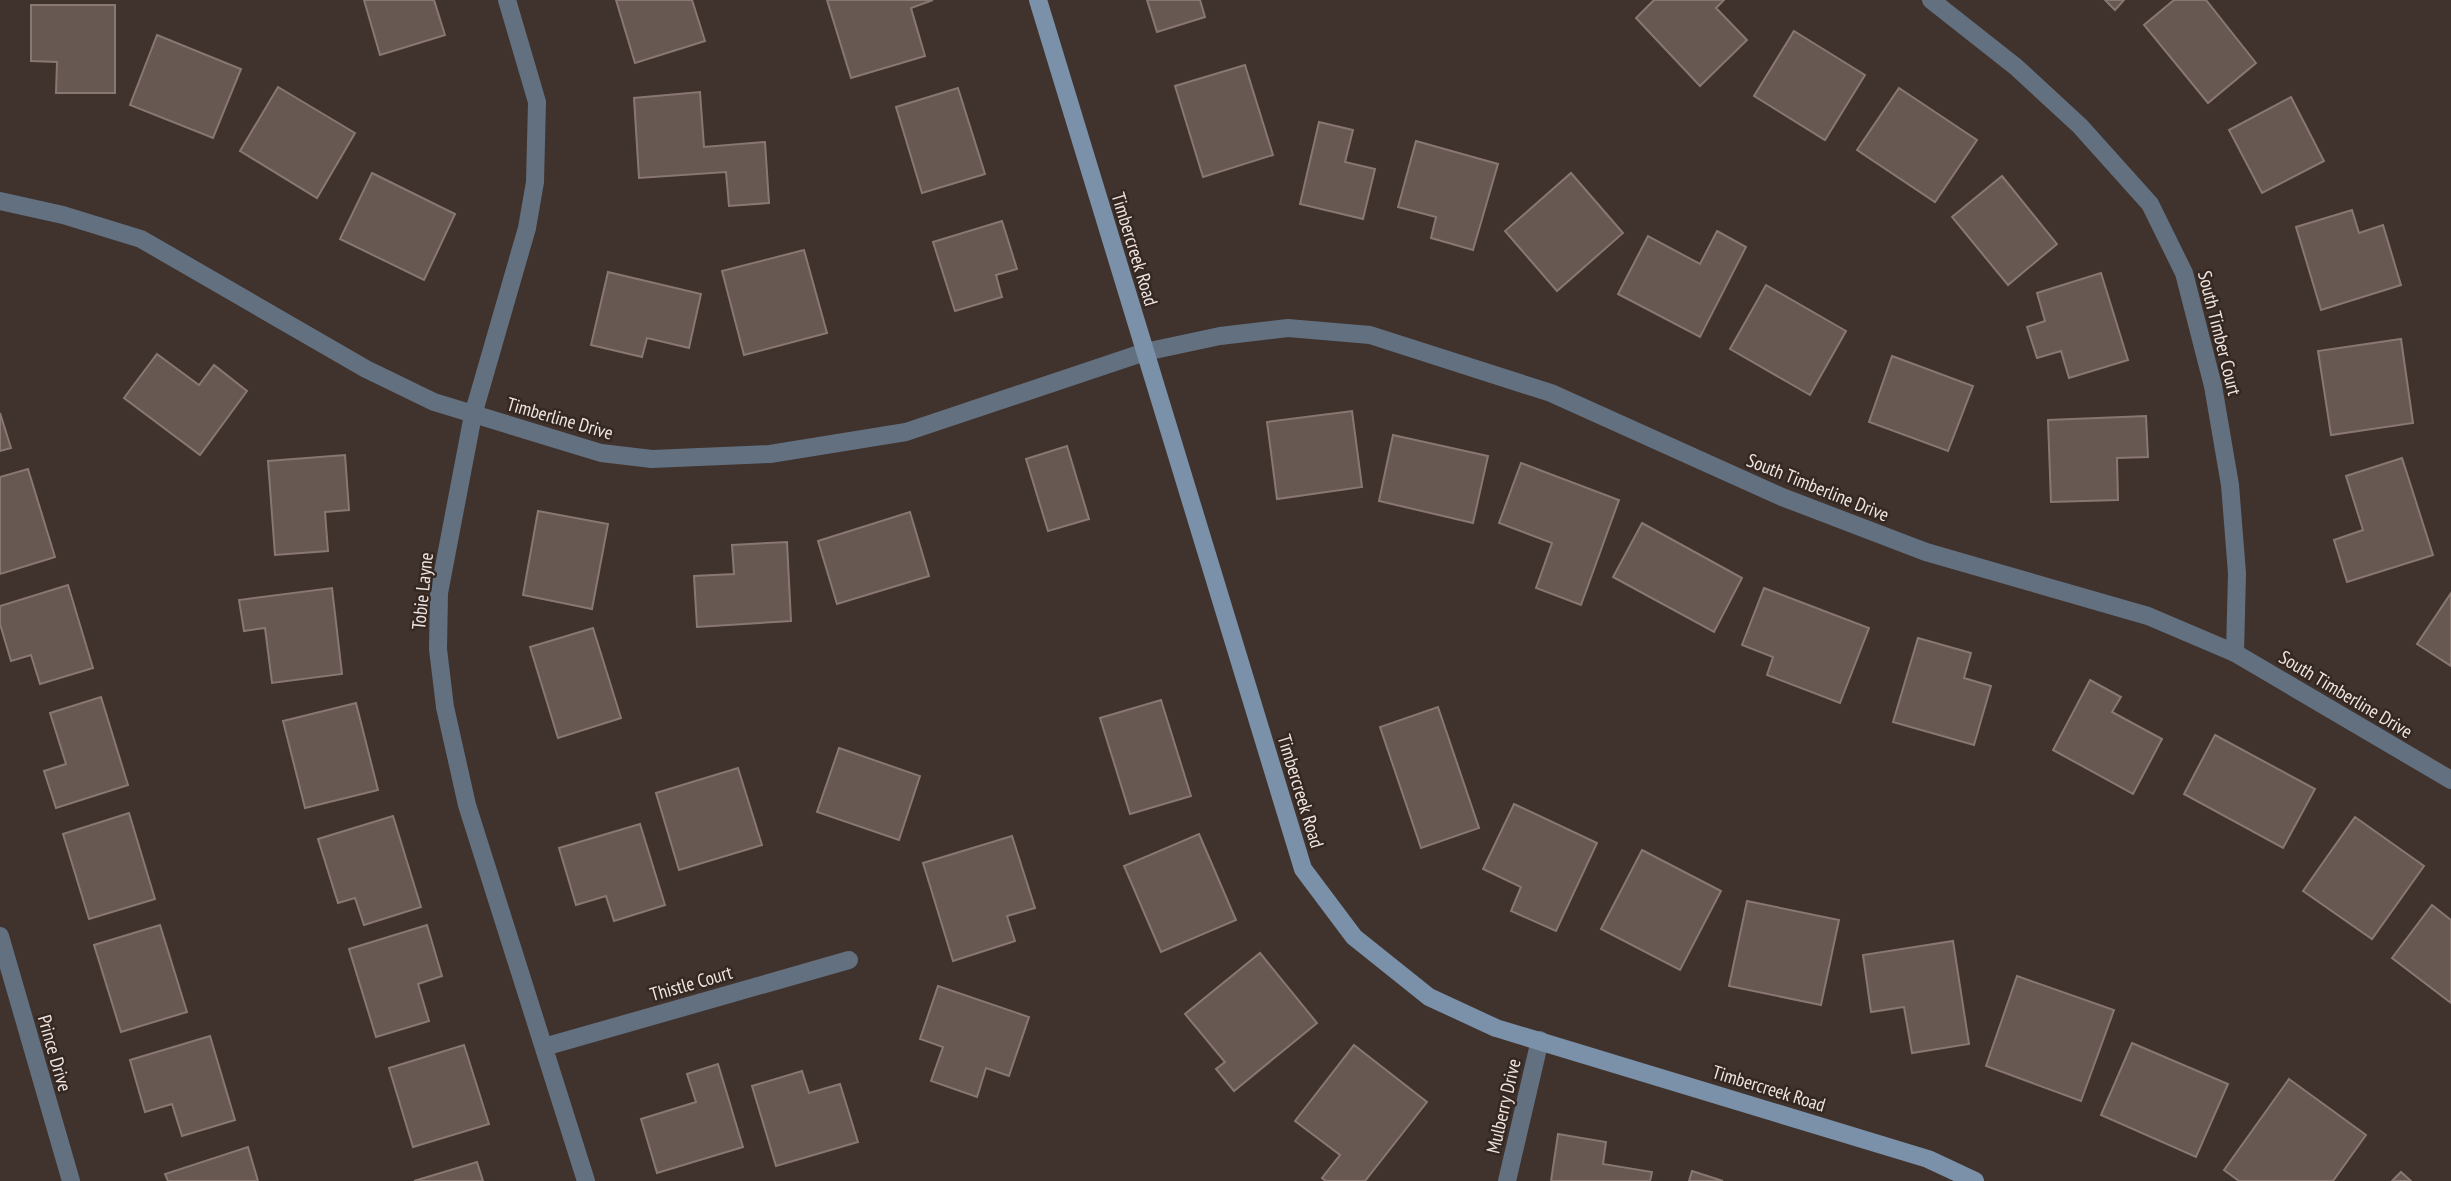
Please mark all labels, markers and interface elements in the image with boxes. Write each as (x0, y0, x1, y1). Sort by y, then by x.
street label: Timbercreek Road (1106, 189, 1164, 309)
street label: South Timber Court (2193, 268, 2247, 399)
street label: Timberline Drive (504, 391, 616, 445)
street label: South Timberline Drive (1743, 448, 1893, 527)
street label: Tobie Layne (406, 551, 438, 631)
street label: South Timberline Drive (2275, 645, 2417, 743)
street label: Timbercreek Road (1272, 731, 1330, 851)
street label: Thistle Court (647, 960, 736, 1006)
street label: Prince Drive (33, 1012, 77, 1094)
street label: Mulberry Drive (1480, 1056, 1526, 1156)
street label: Timbercreek Road (1709, 1059, 1829, 1117)

